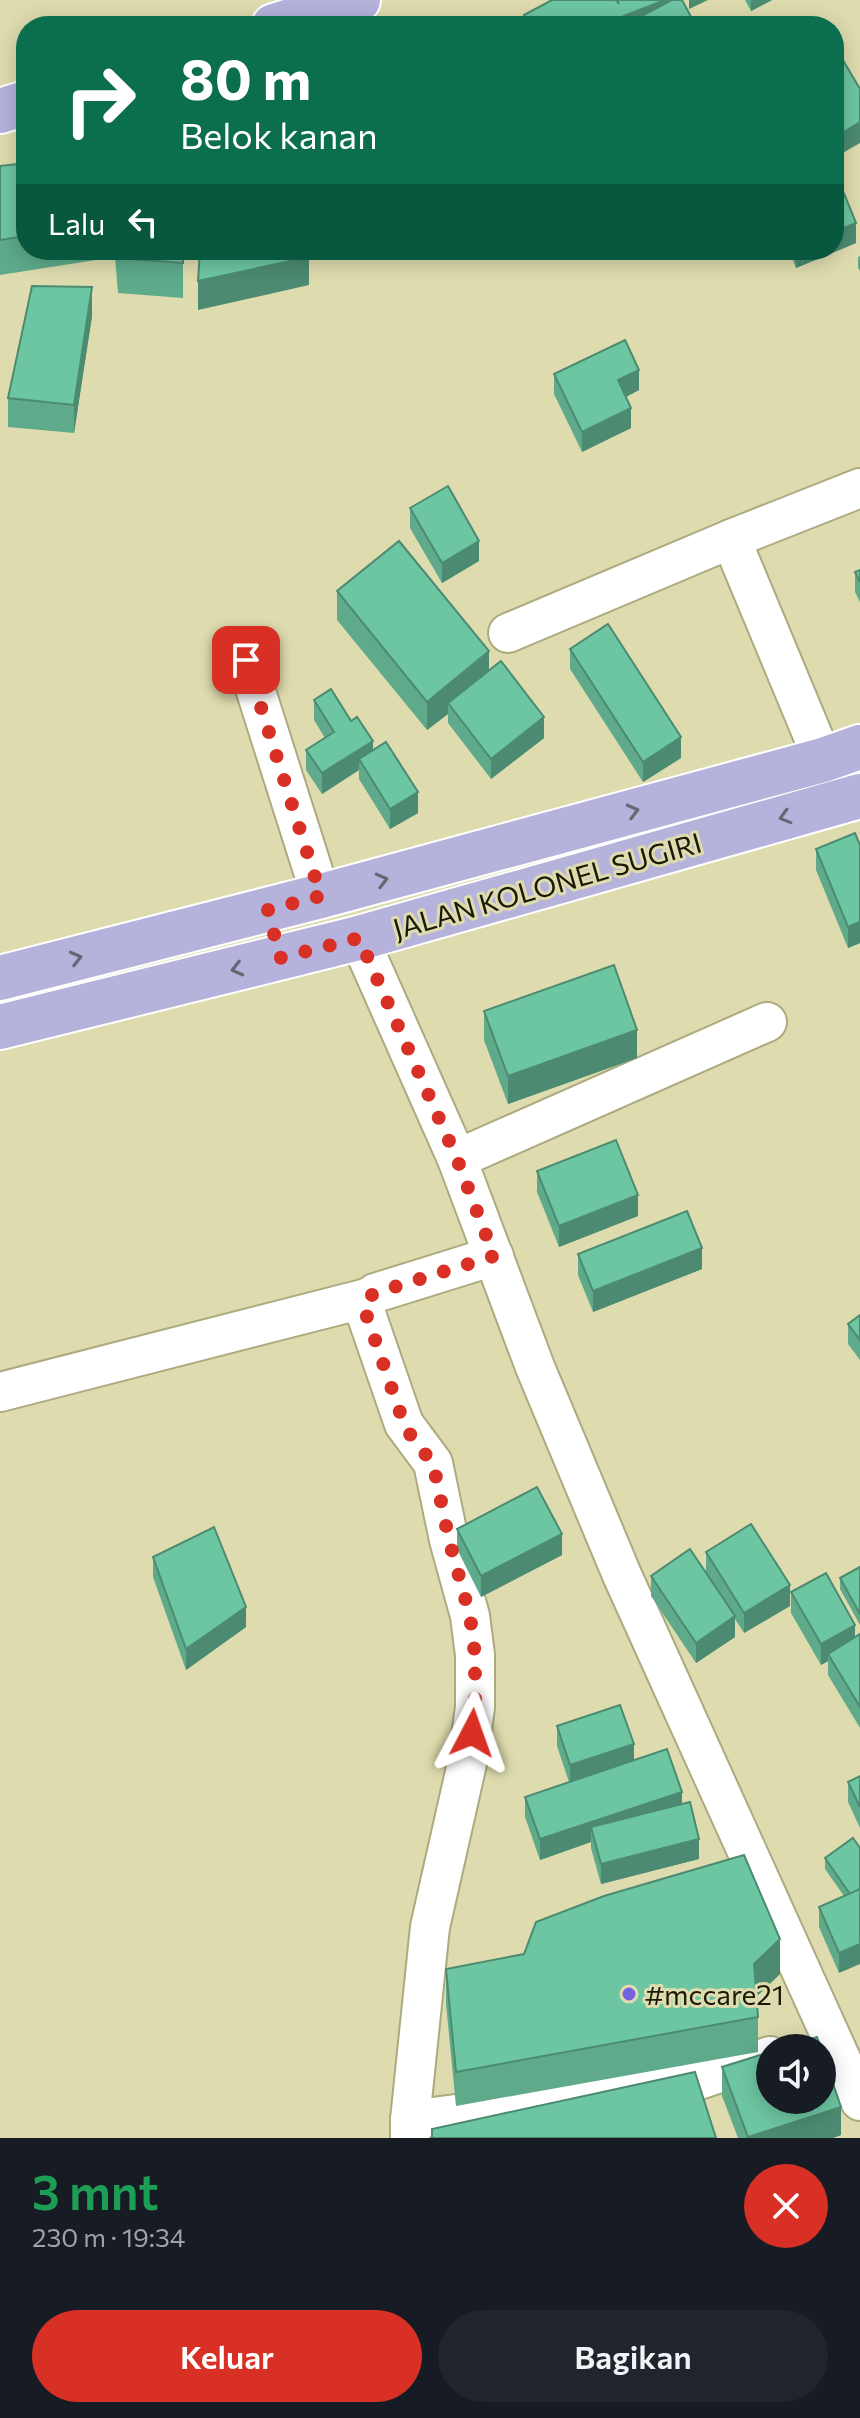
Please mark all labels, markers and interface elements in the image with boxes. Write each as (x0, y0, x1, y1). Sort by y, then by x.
text: 80 m (180, 43, 311, 112)
icon: right (48, 48, 152, 152)
text: Belok kanan (180, 112, 378, 156)
icon: left (121, 200, 165, 244)
text: Lalu (48, 204, 105, 241)
pin (212, 626, 280, 694)
icon: arrive (224, 638, 268, 682)
one-way arrow (625, 804, 639, 821)
one-way arrow (778, 808, 792, 825)
street label: JALAN KOLONEL SUGIRI (389, 825, 705, 945)
one-way arrow (374, 872, 388, 889)
one-way arrow (68, 951, 82, 968)
one-way arrow (231, 959, 245, 976)
position arrow (430, 1691, 514, 1775)
place label: #mccare21 (645, 1977, 784, 2011)
marker: #mccare21 (620, 1985, 638, 2003)
map controls (756, 2034, 836, 2114)
button: sound (756, 2034, 836, 2114)
text: 3 mnt (32, 2161, 159, 2220)
button: close (744, 2164, 828, 2248)
text: 230 m · 19:34 (32, 2221, 185, 2252)
button: Keluar (32, 2310, 422, 2402)
button: Bagikan (438, 2310, 828, 2402)

